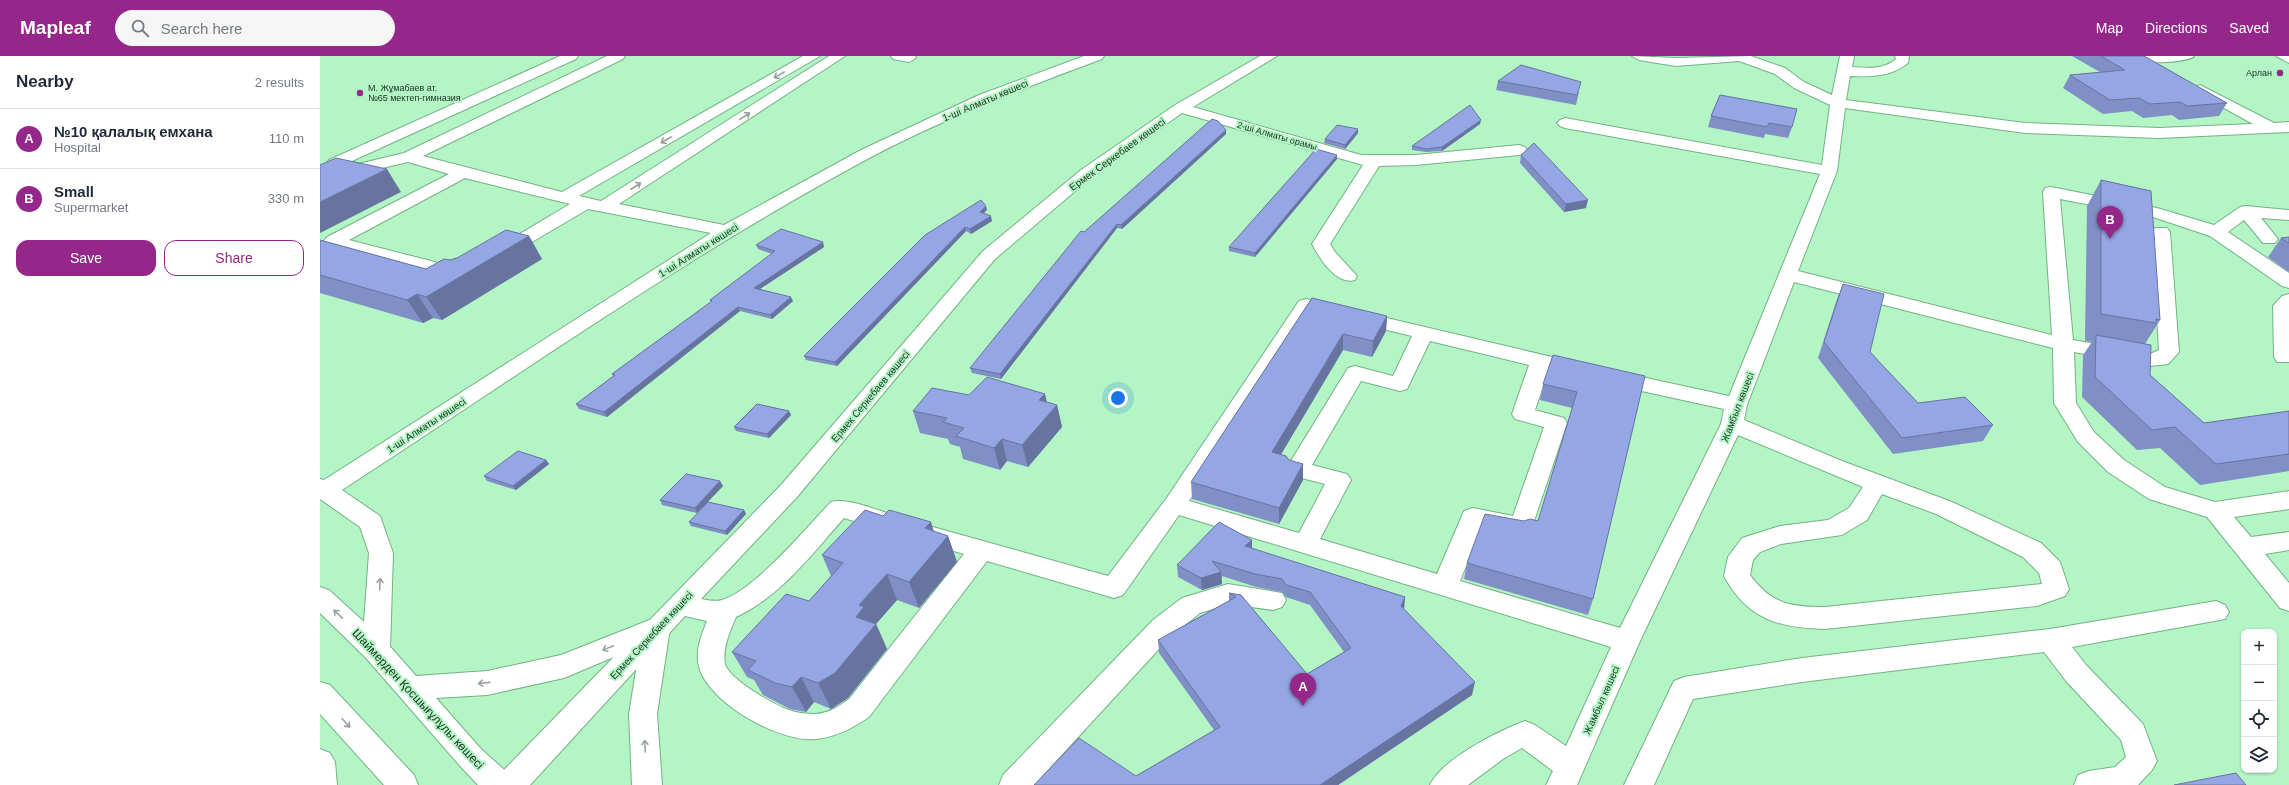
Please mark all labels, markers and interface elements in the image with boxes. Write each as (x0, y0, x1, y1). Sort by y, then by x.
search box (115, 10, 395, 46)
text: Mapleaf (20, 17, 91, 38)
icon: search (129, 17, 151, 39)
text: Search here (161, 20, 242, 37)
text: Map (2096, 20, 2123, 36)
text: Directions (2145, 20, 2207, 36)
text: Saved (2229, 20, 2269, 36)
place label: Арлан (2246, 68, 2272, 78)
marker: Арлан (2275, 68, 2285, 78)
text: Nearby (16, 72, 74, 91)
one-way arrow (773, 72, 785, 80)
text: 2 results (255, 75, 304, 90)
street label: 1-ші Алматы көшесі (941, 77, 1030, 123)
place label: М. Жұмабаев ат. №65 мектеп-гимназия (368, 83, 461, 103)
marker: М. Жұмабаев ат. №65 мектеп-гимназия (355, 88, 365, 98)
one-way arrow (739, 111, 751, 119)
street label: Ермек Серкебаев көшесі (1067, 116, 1167, 193)
street label: 2-ші Алматы орамы (1236, 120, 1318, 152)
text: №10 қалалық емхана (54, 123, 213, 140)
text: A (24, 131, 34, 146)
text: 110 m (269, 131, 304, 146)
one-way arrow (661, 136, 673, 144)
text: Hospital (54, 140, 101, 155)
one-way arrow (630, 181, 641, 190)
text: Small (54, 183, 94, 200)
text: B (24, 191, 34, 206)
text: 330 m (268, 191, 304, 206)
text: Supermarket (54, 200, 128, 215)
pin: B (2097, 206, 2123, 239)
street label: 1-ші Алматы көшесі (656, 221, 740, 279)
button: Save (16, 240, 156, 276)
button: Share (164, 240, 304, 276)
street label: Ермек Серкебаев көшесі (829, 349, 912, 444)
street label: Жамбыл көшесі (1719, 371, 1756, 444)
your location (1108, 388, 1128, 408)
street label: 1-ші Алматы көшесі (385, 396, 468, 455)
one-way arrow (376, 578, 383, 591)
street label: Ермек Серкебаев көшесі (608, 589, 695, 681)
one-way arrow (333, 609, 343, 619)
street label: Шаймерден Қосшығұлұлы көшесі (349, 626, 487, 772)
map controls (2241, 629, 2277, 773)
button: + (2241, 629, 2277, 665)
one-way arrow (603, 645, 615, 653)
street label: Жамбыл көшесі (1581, 664, 1622, 736)
button: − (2241, 665, 2277, 701)
pin: A (1290, 673, 1316, 706)
one-way arrow (477, 680, 490, 687)
button: locate (2241, 701, 2277, 737)
one-way arrow (342, 718, 351, 728)
button: layers (2241, 737, 2277, 773)
one-way arrow (641, 740, 649, 753)

